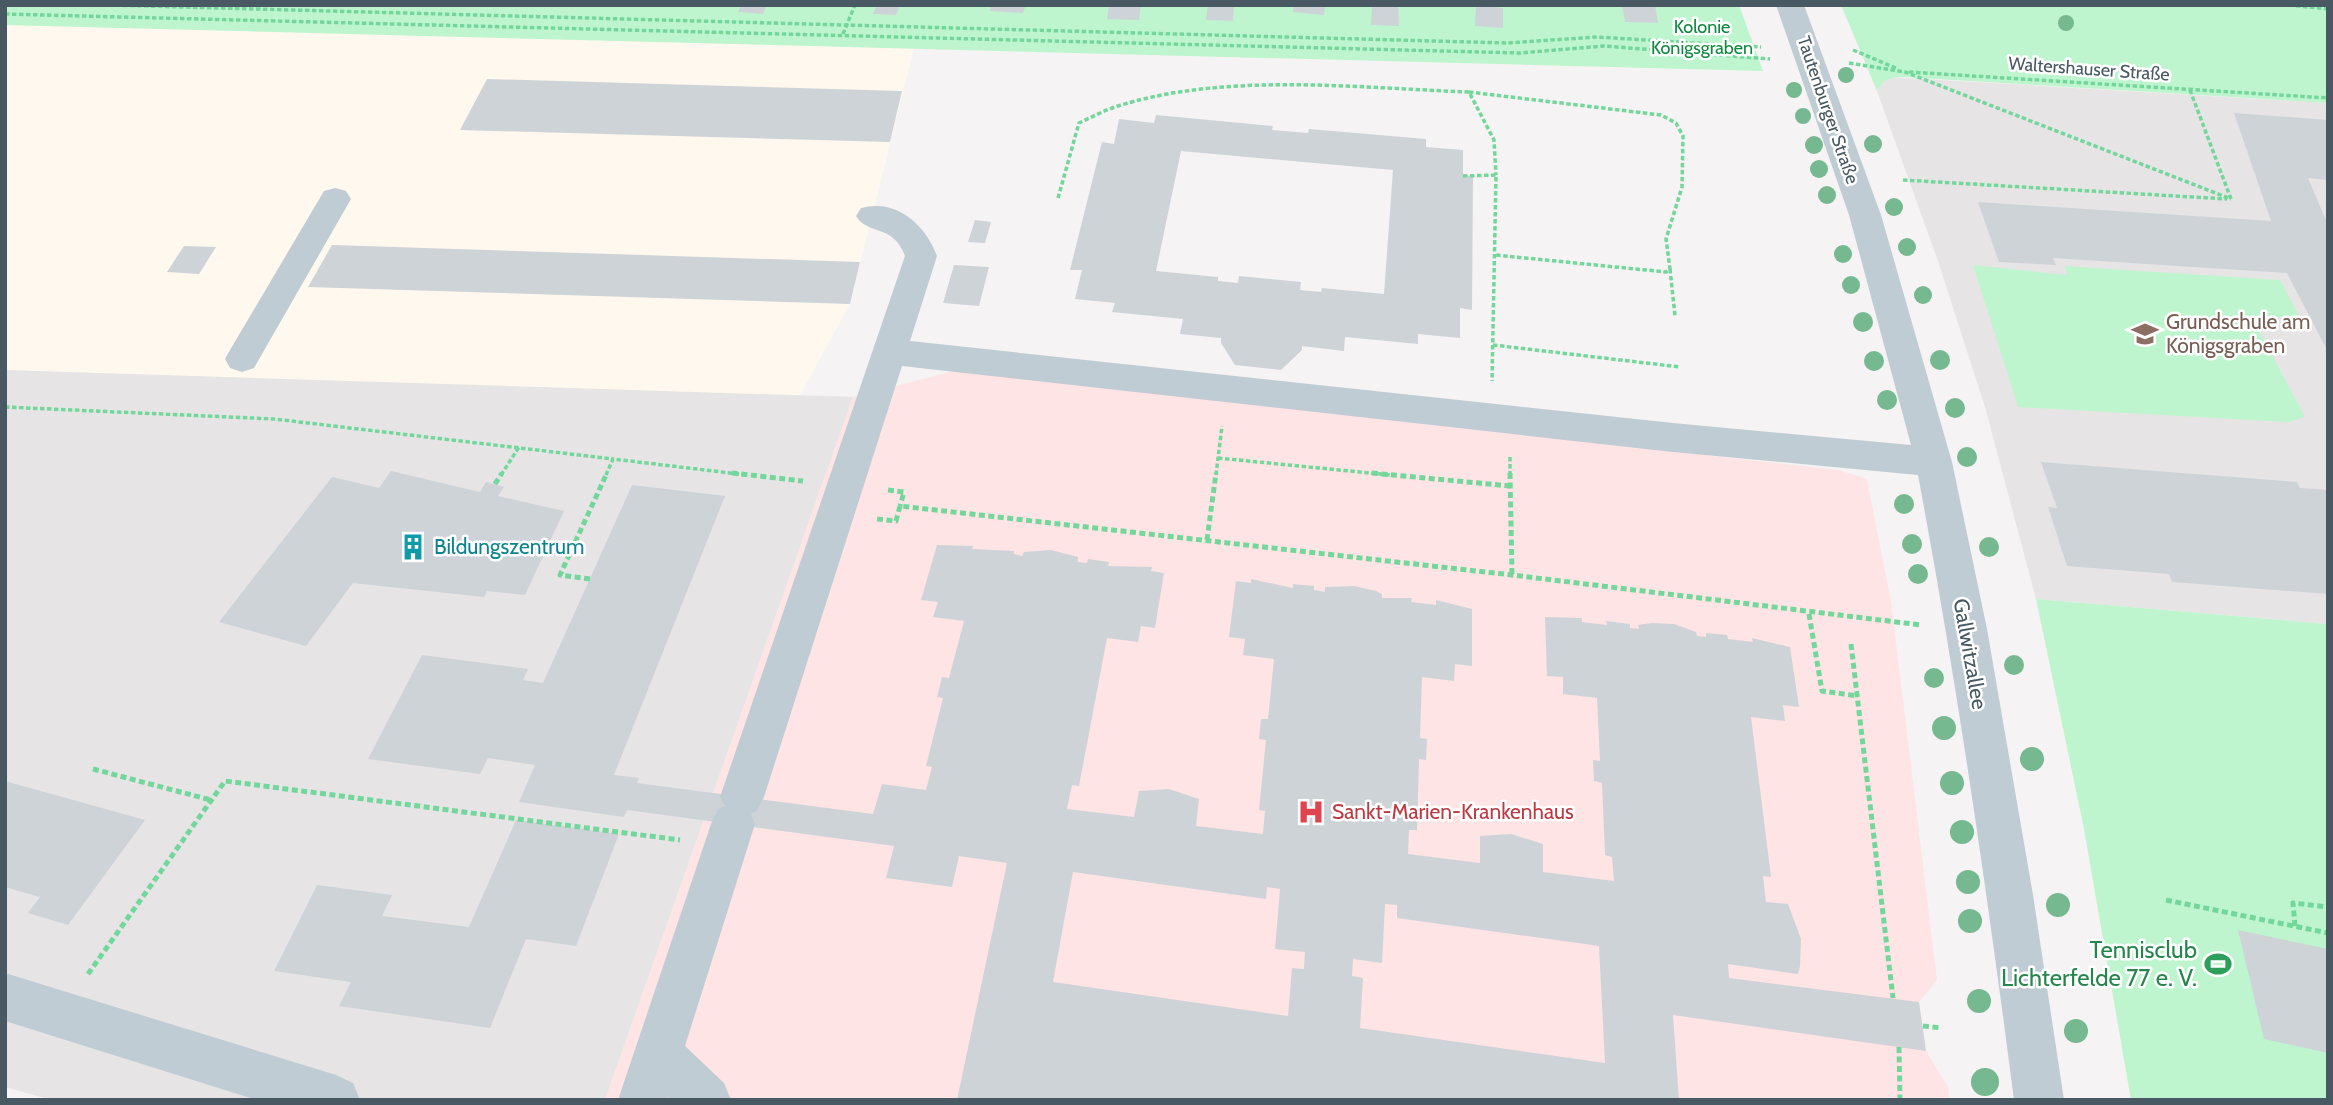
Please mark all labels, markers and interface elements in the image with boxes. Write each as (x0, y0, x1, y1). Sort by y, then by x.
park label: Kolonie Königsgraben (1651, 16, 1753, 59)
street label: Tautenburger Straße (1792, 33, 1864, 187)
street label: Waltershauser Straße (2008, 52, 2170, 86)
place label: Grundschule am Königsgraben (2166, 309, 2310, 358)
school or university icon: Grundschule am Königsgraben (2130, 319, 2160, 349)
building icon: Bildungszentrum (398, 532, 428, 562)
place label: Bildungszentrum (434, 534, 584, 559)
street label: Gallwitzallee (1948, 597, 1993, 711)
hospital icon: Sankt-Marien-Krankenhaus (1296, 797, 1326, 827)
place label: Sankt-Marien-Krankenhaus (1332, 799, 1574, 824)
place label: Tennisclub Lichterfelde 77 e. V. (2001, 935, 2197, 992)
sports icon: Tennisclub Lichterfelde 77 e. V. (2203, 949, 2233, 979)

